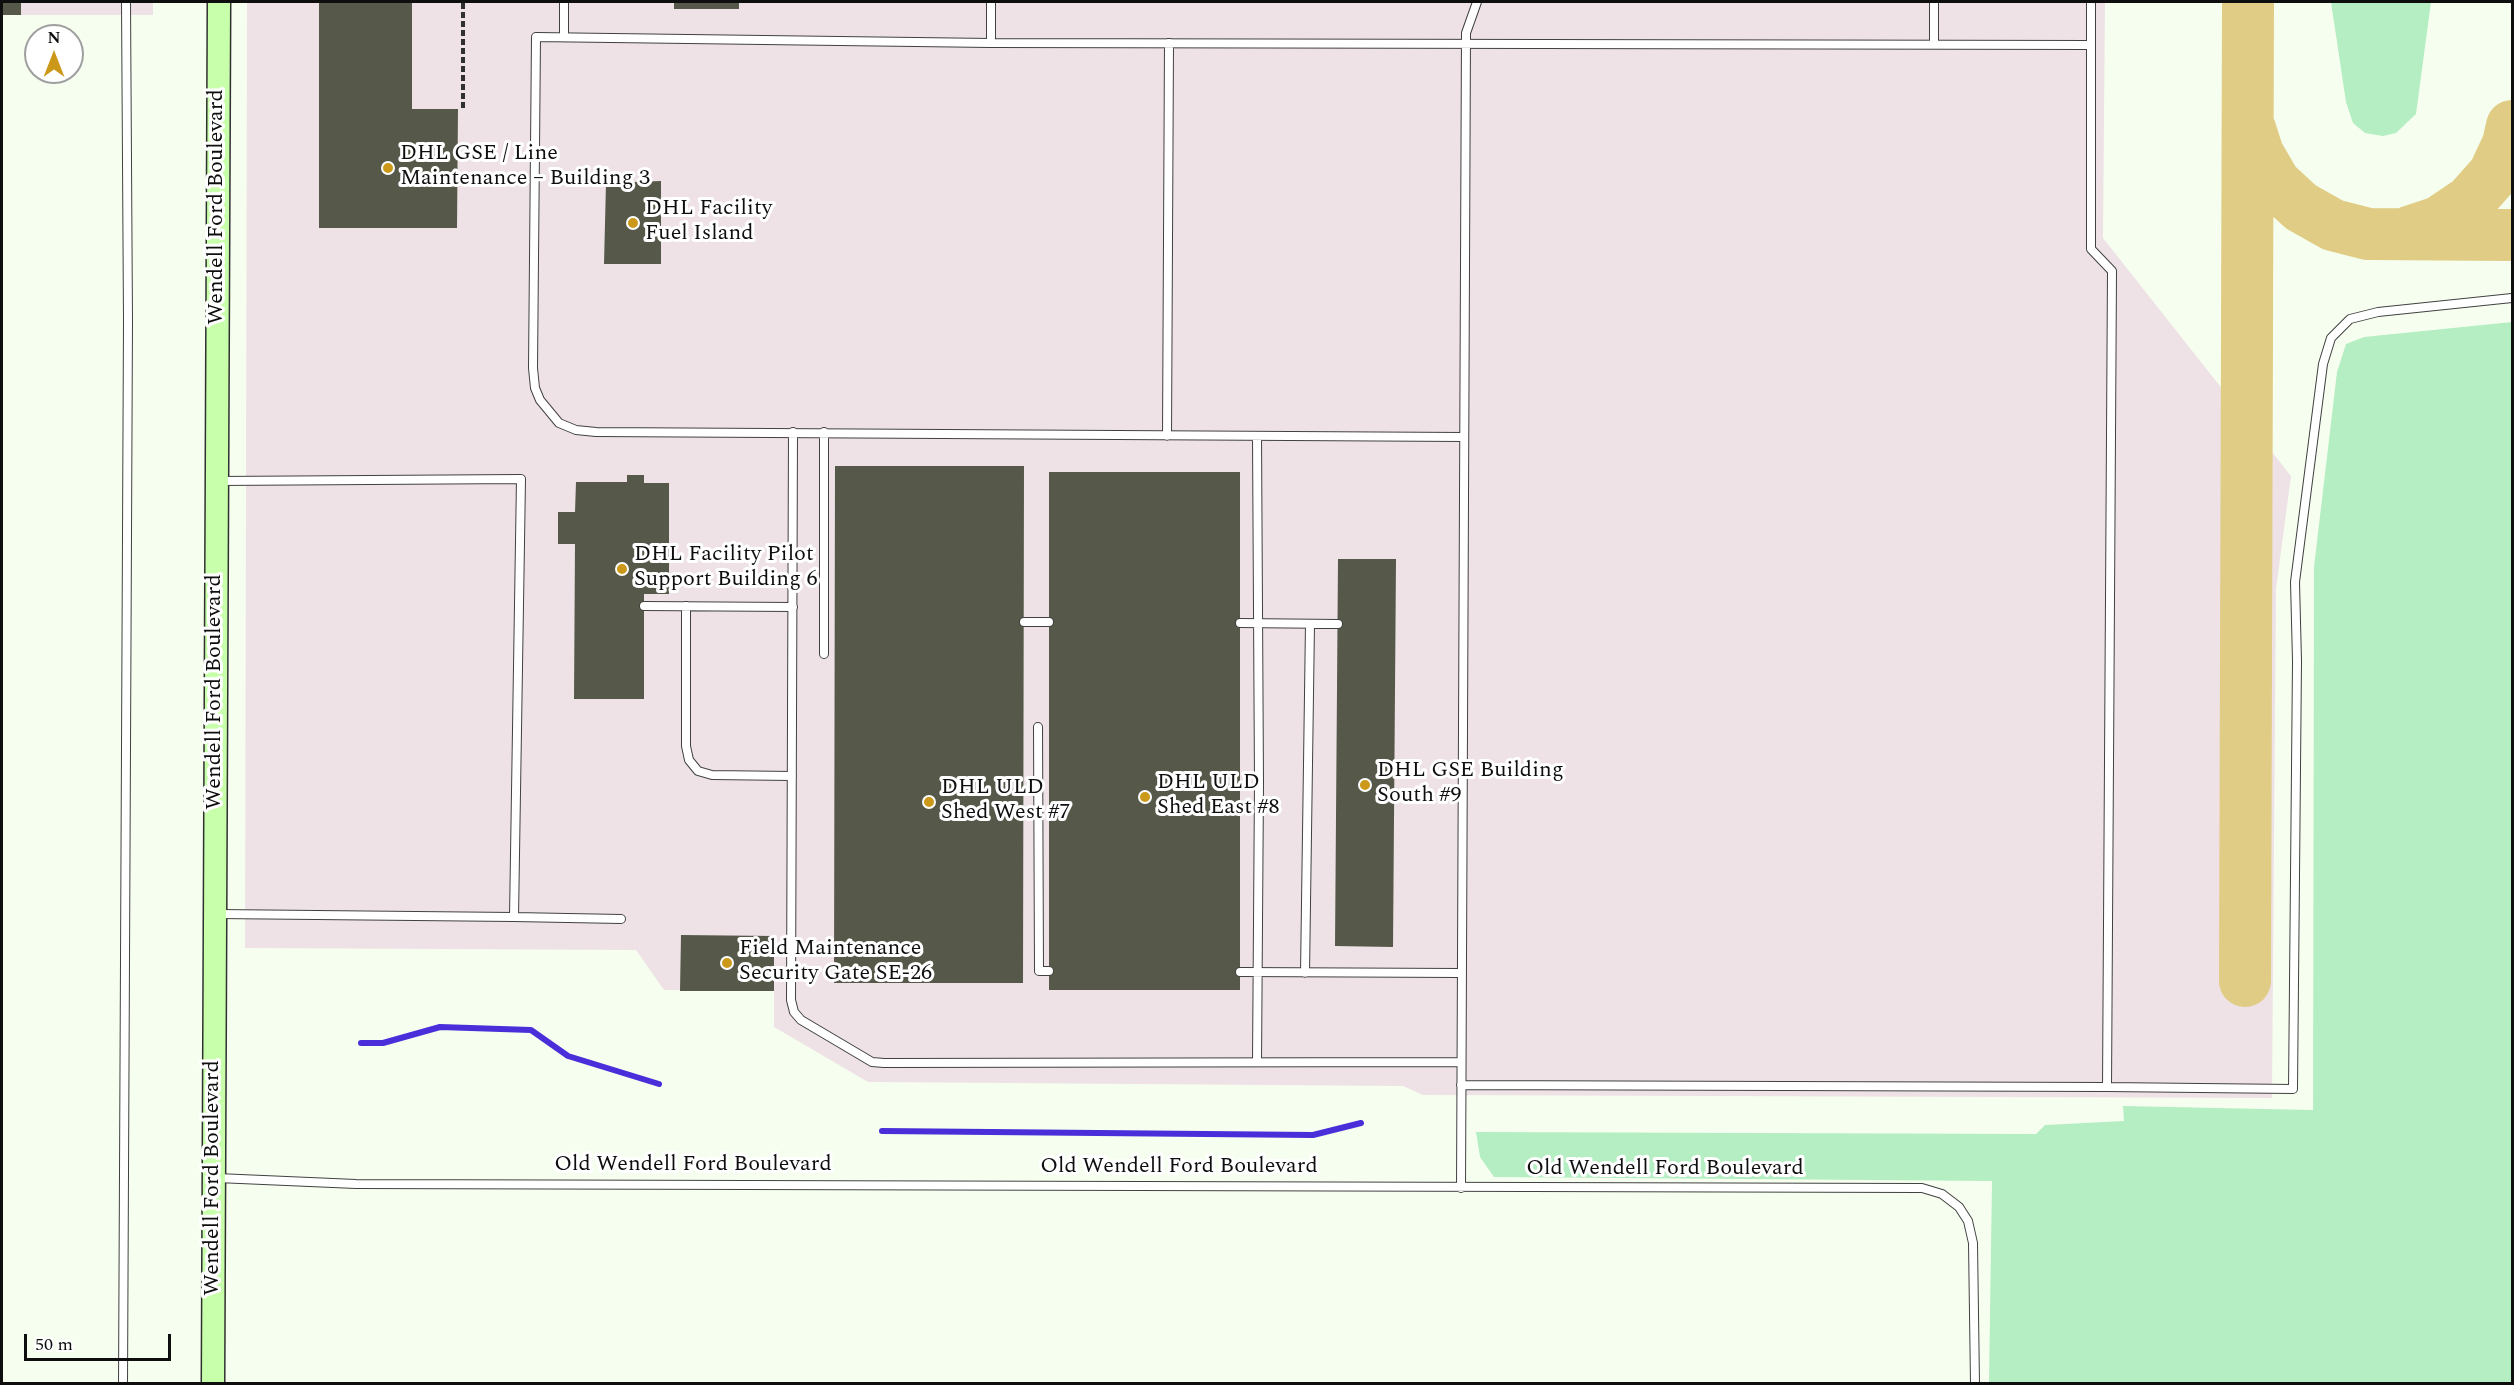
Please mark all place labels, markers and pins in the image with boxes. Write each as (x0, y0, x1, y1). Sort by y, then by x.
place label: DHL GSE / Line Maintenance – Building 3 (400, 142, 650, 194)
marker: DHL GSE / Line Maintenance – Building 3 (381, 161, 395, 175)
place label: DHL Facility Fuel Island (645, 197, 772, 248)
marker: DHL Facility Fuel Island (626, 216, 640, 230)
place label: DHL Facility Pilot Support Building 6 (634, 543, 818, 594)
marker: DHL Facility Pilot Support Building 6 (615, 562, 629, 576)
place label: DHL GSE Building South #9 (1377, 759, 1564, 810)
place label: DHL ULD Shed East #8 (1157, 771, 1280, 822)
place label: DHL ULD Shed West #7 (941, 776, 1070, 828)
marker: DHL GSE Building South #9 (1358, 778, 1372, 792)
marker: DHL ULD Shed East #8 (1138, 790, 1152, 804)
marker: DHL ULD Shed West #7 (922, 795, 936, 809)
place label: Field Maintenance Security Gate SE-26 (739, 937, 932, 988)
marker: Field Maintenance Security Gate SE-26 (720, 956, 734, 970)

